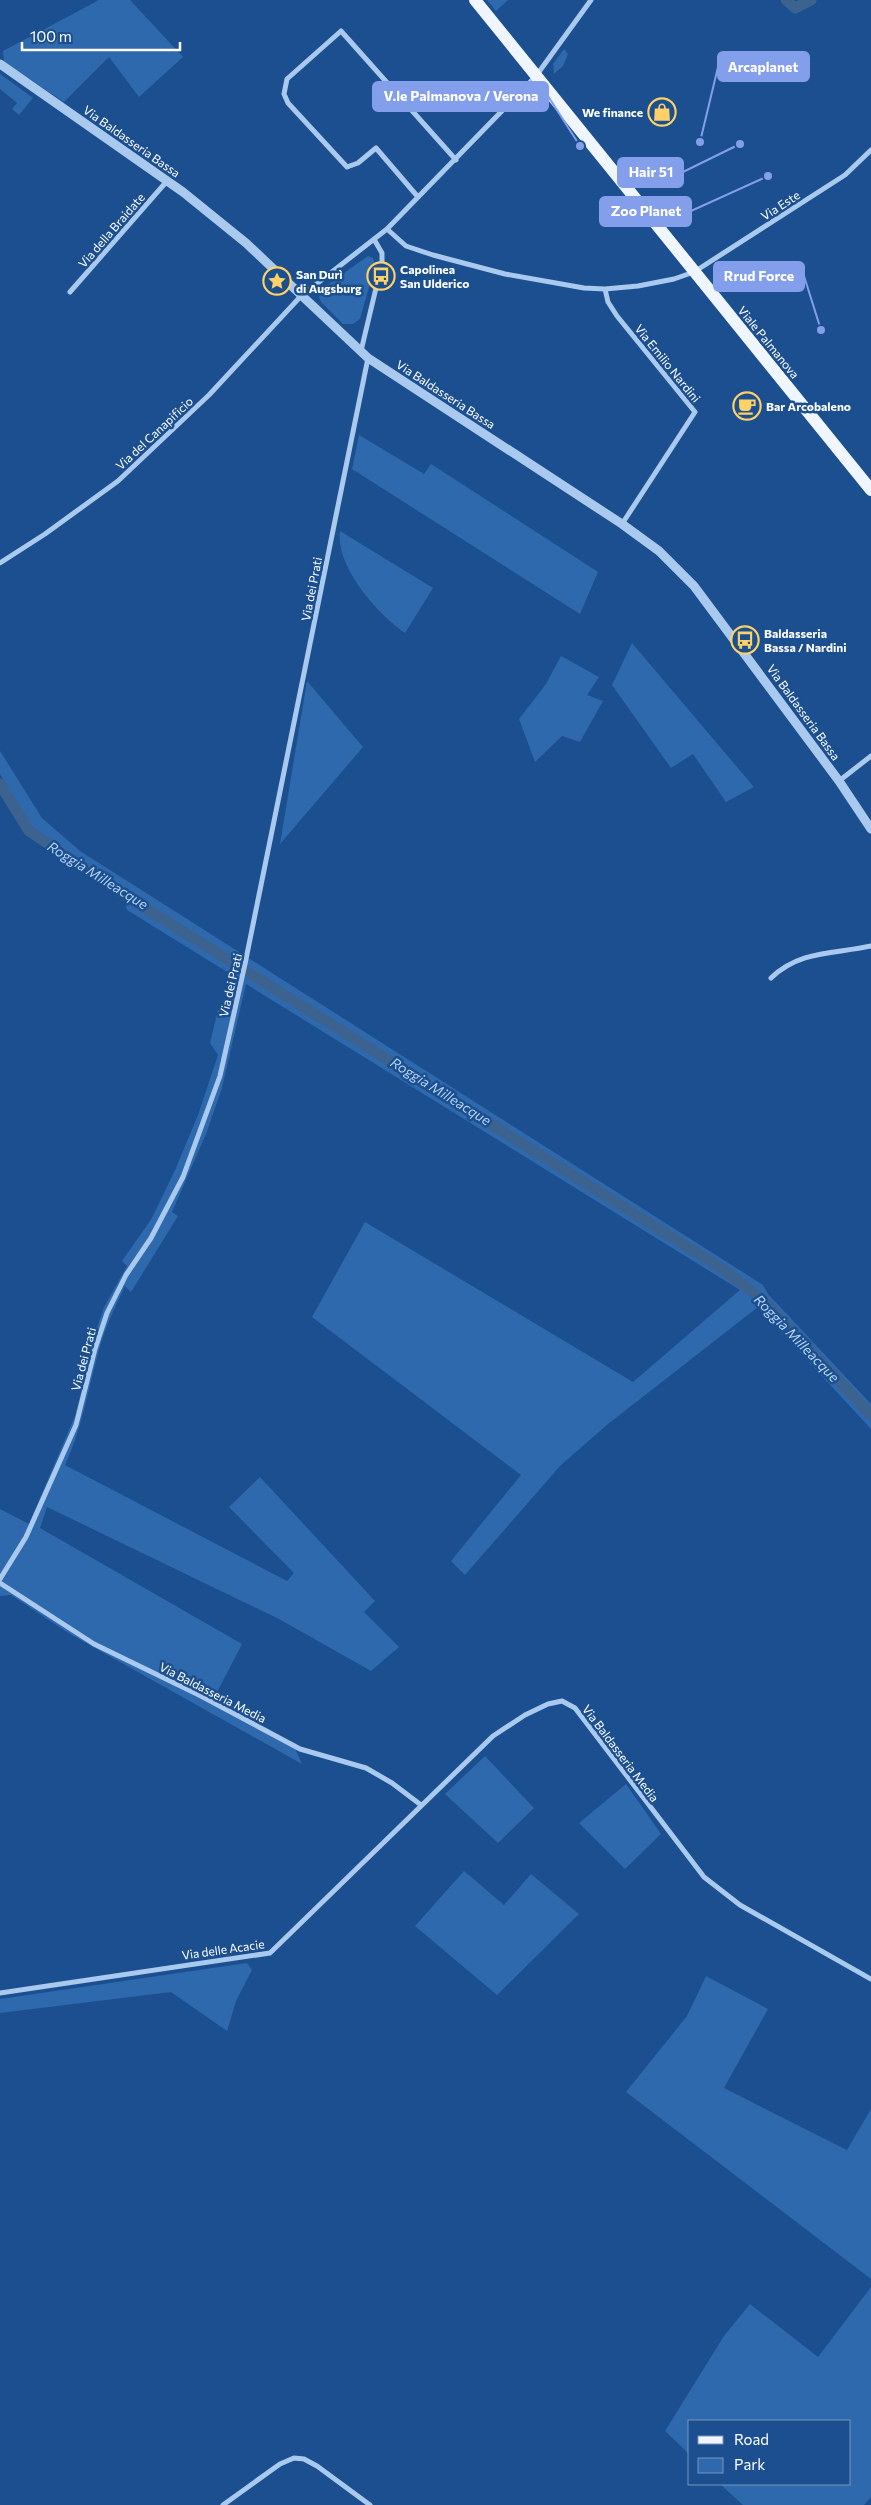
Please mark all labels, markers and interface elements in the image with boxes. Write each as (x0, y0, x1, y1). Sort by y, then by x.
scale bar (22, 20, 180, 52)
text: 100 m (30, 27, 72, 45)
callout: Arcaplanet (718, 52, 809, 81)
text: Arcaplanet (728, 58, 798, 75)
callout: V.le Palmanova / Verona (373, 82, 548, 111)
text: V.le Palmanova / Verona (383, 87, 539, 104)
shop icon: We finance (647, 97, 677, 127)
street label: Via Baldasseria Bassa (81, 102, 183, 180)
place label: We finance (582, 105, 643, 119)
callout: Hair 51 (618, 158, 683, 187)
text: Hair 51 (629, 163, 673, 180)
street label: Via Este (758, 187, 802, 223)
street label: Via della Braidate (75, 190, 147, 270)
callout: Zoo Planet (600, 197, 691, 226)
text: Zoo Planet (611, 202, 681, 219)
bus stop icon: Capolinea San Ulderico (366, 261, 396, 291)
place label: Capolinea San Ulderico (400, 262, 469, 290)
callout: Rrud Force (714, 262, 804, 291)
place icon: San Durì di Augsburg (262, 266, 292, 296)
place label: San Durì di Augsburg (296, 267, 362, 295)
text: Rrud Force (724, 267, 794, 284)
street label: Viale Palmanova (736, 303, 802, 381)
street label: Via Emilio Nardini (632, 321, 704, 405)
street label: Via Baldasseria Bassa (394, 357, 498, 431)
cafe icon: Bar Arcobaleno (732, 391, 762, 421)
street label: Via del Canapificio (113, 394, 195, 472)
place label: Bar Arcobaleno (766, 399, 851, 413)
street label: Via dei Prati (298, 556, 324, 622)
bus stop icon: Baldasseria Bassa / Nardini (730, 625, 760, 655)
place label: Baldasseria Bassa / Nardini (764, 626, 847, 654)
street label: Via Baldasseria Bassa (765, 661, 843, 763)
water label: Roggia Milleacque (45, 837, 152, 913)
street label: Via dei Prati (216, 952, 244, 1018)
water label: Roggia Milleacque (388, 1053, 495, 1129)
water label: Roggia Milleacque (751, 1291, 844, 1386)
street label: Via dei Prati (68, 1326, 98, 1392)
street label: Via Baldasseria Media (157, 1659, 269, 1725)
street label: Via Baldasseria Media (580, 1702, 662, 1804)
street label: Via delle Acacie (181, 1936, 265, 1962)
legend (688, 2420, 851, 2485)
text: Road (734, 2430, 769, 2448)
text: Park (734, 2455, 765, 2473)

